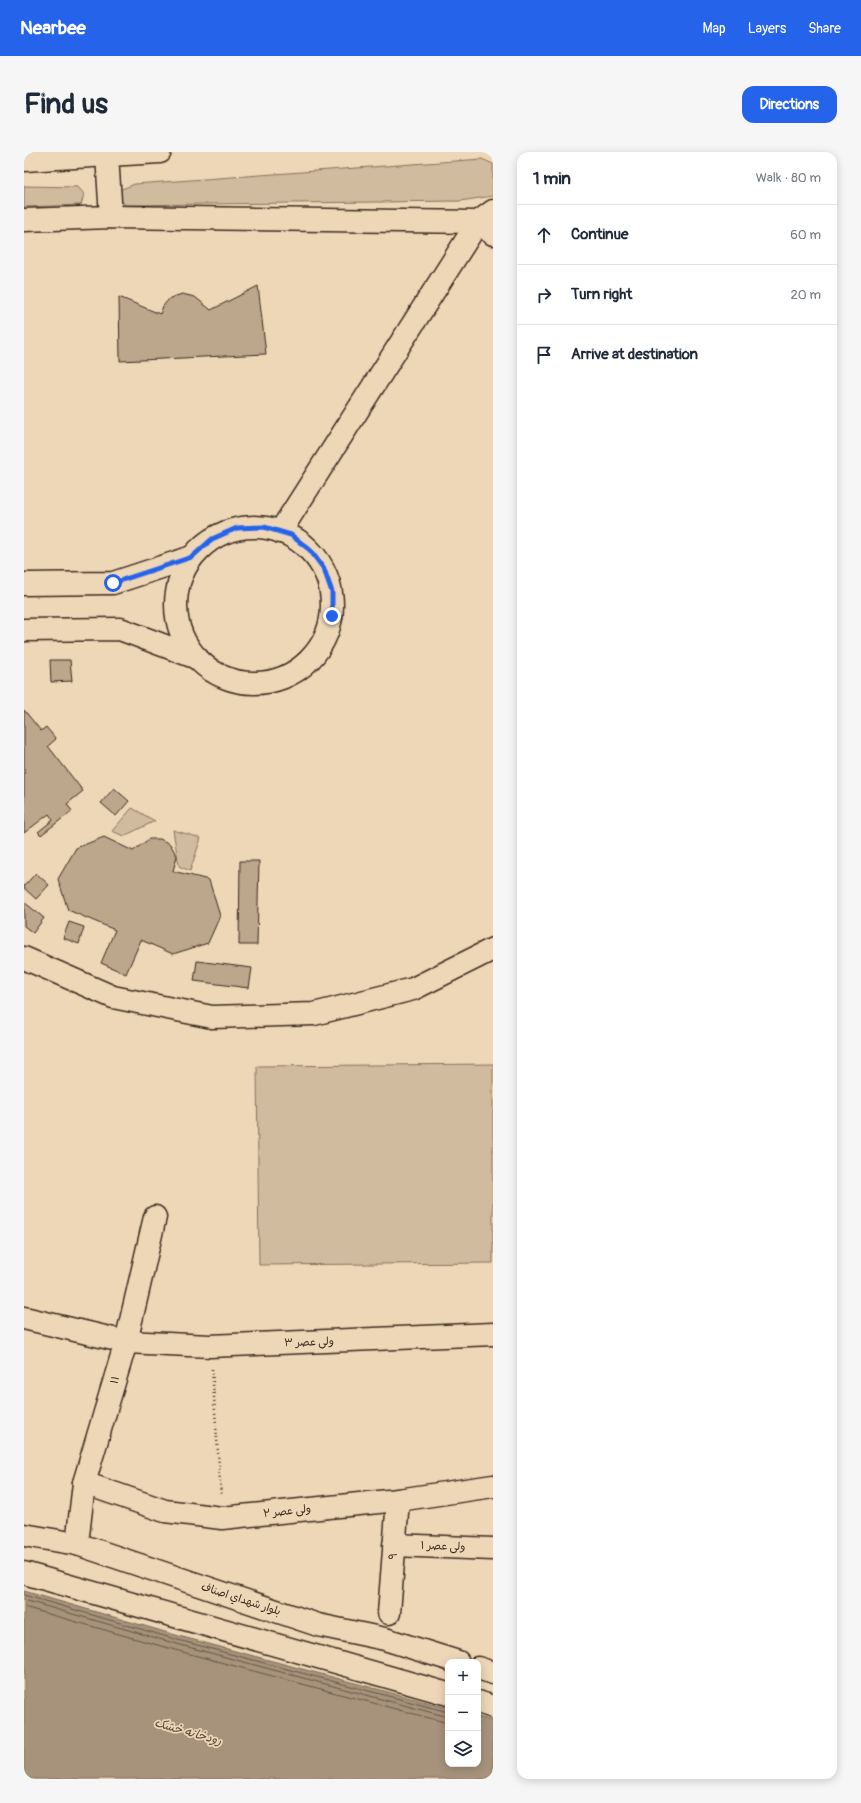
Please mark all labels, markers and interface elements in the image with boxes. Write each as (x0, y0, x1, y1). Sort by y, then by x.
text: Nearbee (20, 16, 86, 40)
text: Map (703, 20, 726, 37)
text: Layers (748, 20, 786, 37)
text: Share (808, 20, 841, 37)
button: Directions (742, 86, 837, 123)
text: Find us (24, 87, 108, 122)
text: 1 min (533, 168, 571, 189)
text: Walk · 80 m (756, 170, 821, 186)
icon: ahead (533, 224, 555, 246)
text: Continue (571, 225, 629, 244)
text: 60 m (790, 227, 821, 243)
icon: right (533, 284, 555, 306)
text: Turn right (571, 285, 632, 304)
text: 20 m (790, 287, 821, 303)
icon: arrive (533, 344, 555, 366)
text: Arrive at destination (571, 345, 698, 364)
route start (104, 574, 122, 592)
route end (323, 607, 341, 625)
street label: ولی عصر ۳ (284, 1335, 334, 1350)
street label: ۱۱ (108, 1374, 122, 1386)
street label: ولی عصر ۲ (262, 1502, 312, 1521)
street label: ولی عصر ۱ (420, 1539, 466, 1554)
street label: ۹ (386, 1552, 400, 1560)
street label: بلوار شهداي اصناف (199, 1580, 282, 1620)
map controls (445, 1659, 481, 1767)
button: + (445, 1659, 481, 1695)
button: − (445, 1695, 481, 1731)
water label: رودخانه خشک (153, 1715, 224, 1749)
button: layers (445, 1731, 481, 1767)

